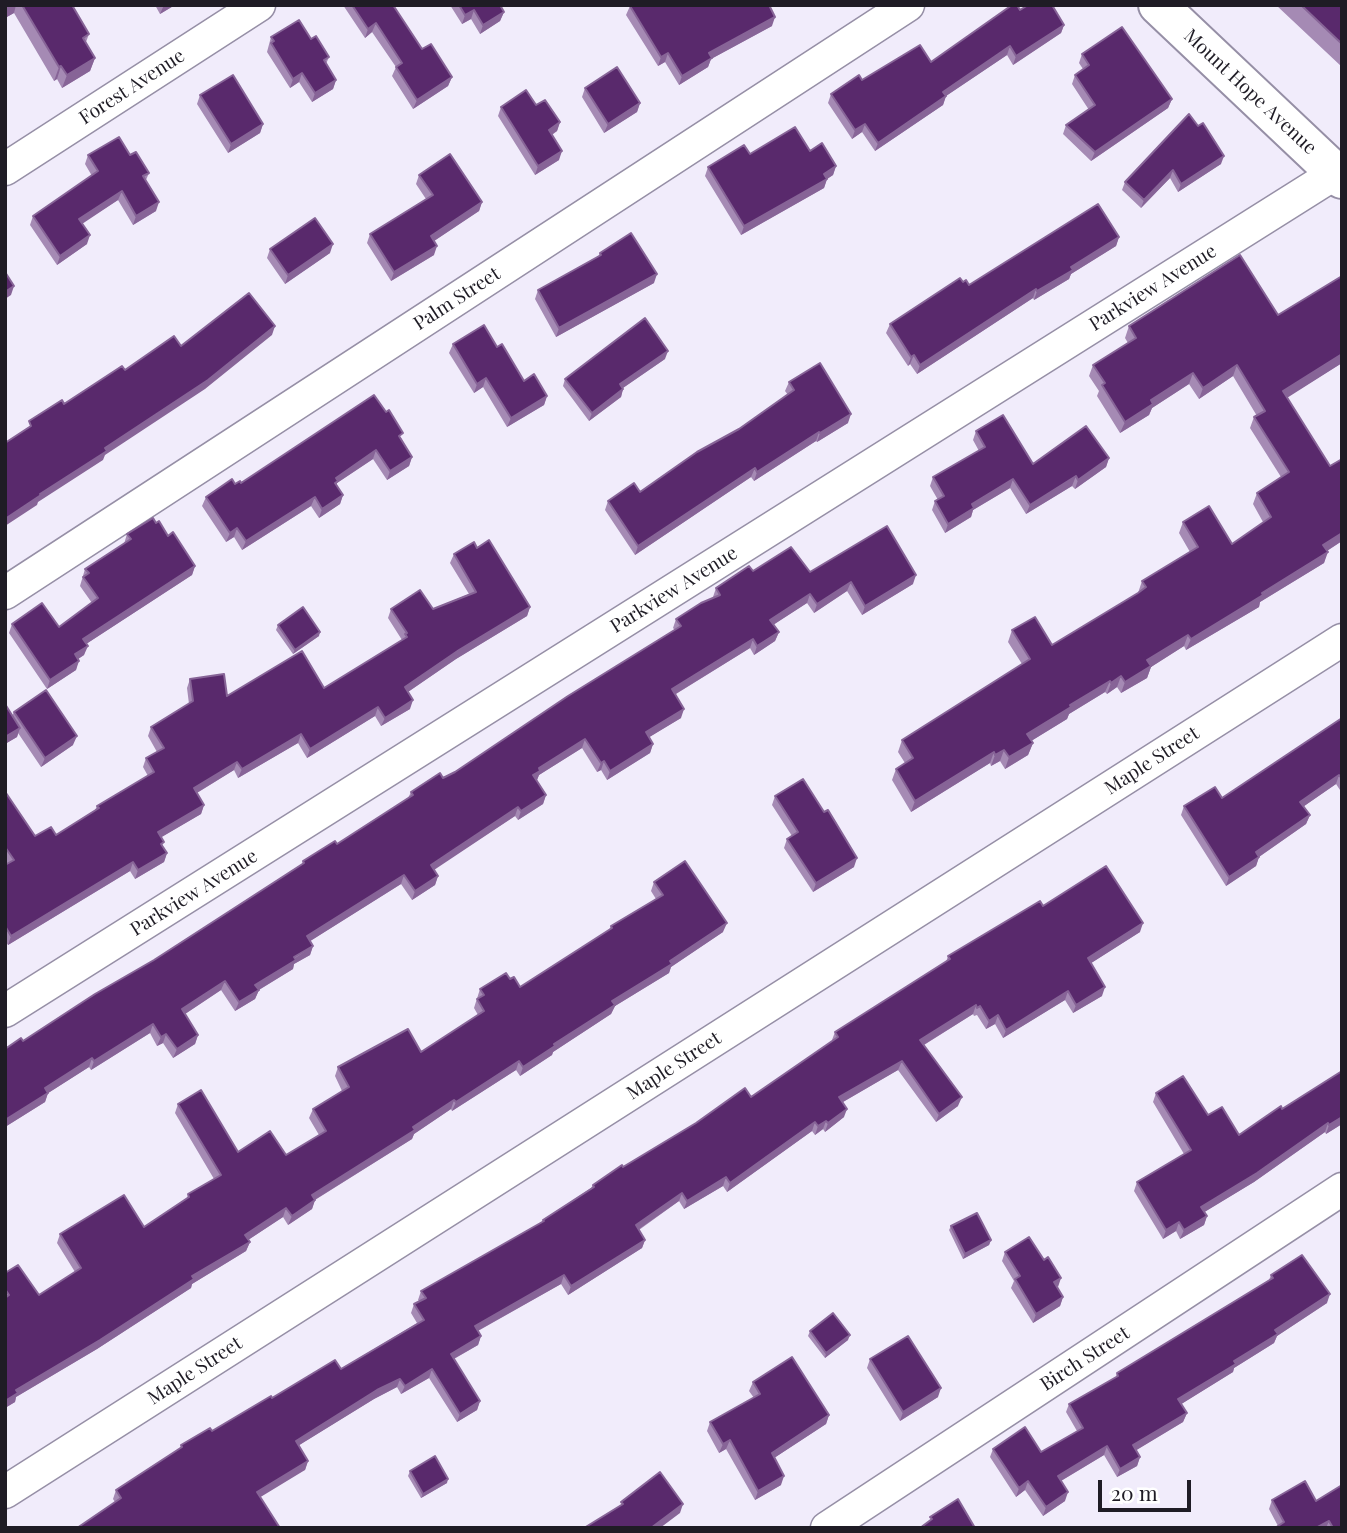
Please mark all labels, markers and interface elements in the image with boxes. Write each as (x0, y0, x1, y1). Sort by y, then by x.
street label: Mount Hope Avenue (1179, 25, 1321, 159)
street label: Forest Avenue (75, 44, 189, 130)
street label: Parkview Avenue (1085, 240, 1221, 336)
street label: Palm Street (409, 263, 505, 335)
street label: Parkview Avenue (606, 542, 742, 638)
street label: Maple Street (1101, 722, 1203, 800)
street label: Parkview Avenue (126, 845, 262, 941)
street label: Maple Street (623, 1027, 725, 1105)
street label: Birch Street (1036, 1322, 1134, 1396)
street label: Maple Street (144, 1332, 246, 1410)
scale bar (1102, 1466, 1195, 1510)
text: 20 m (1111, 1478, 1158, 1506)

